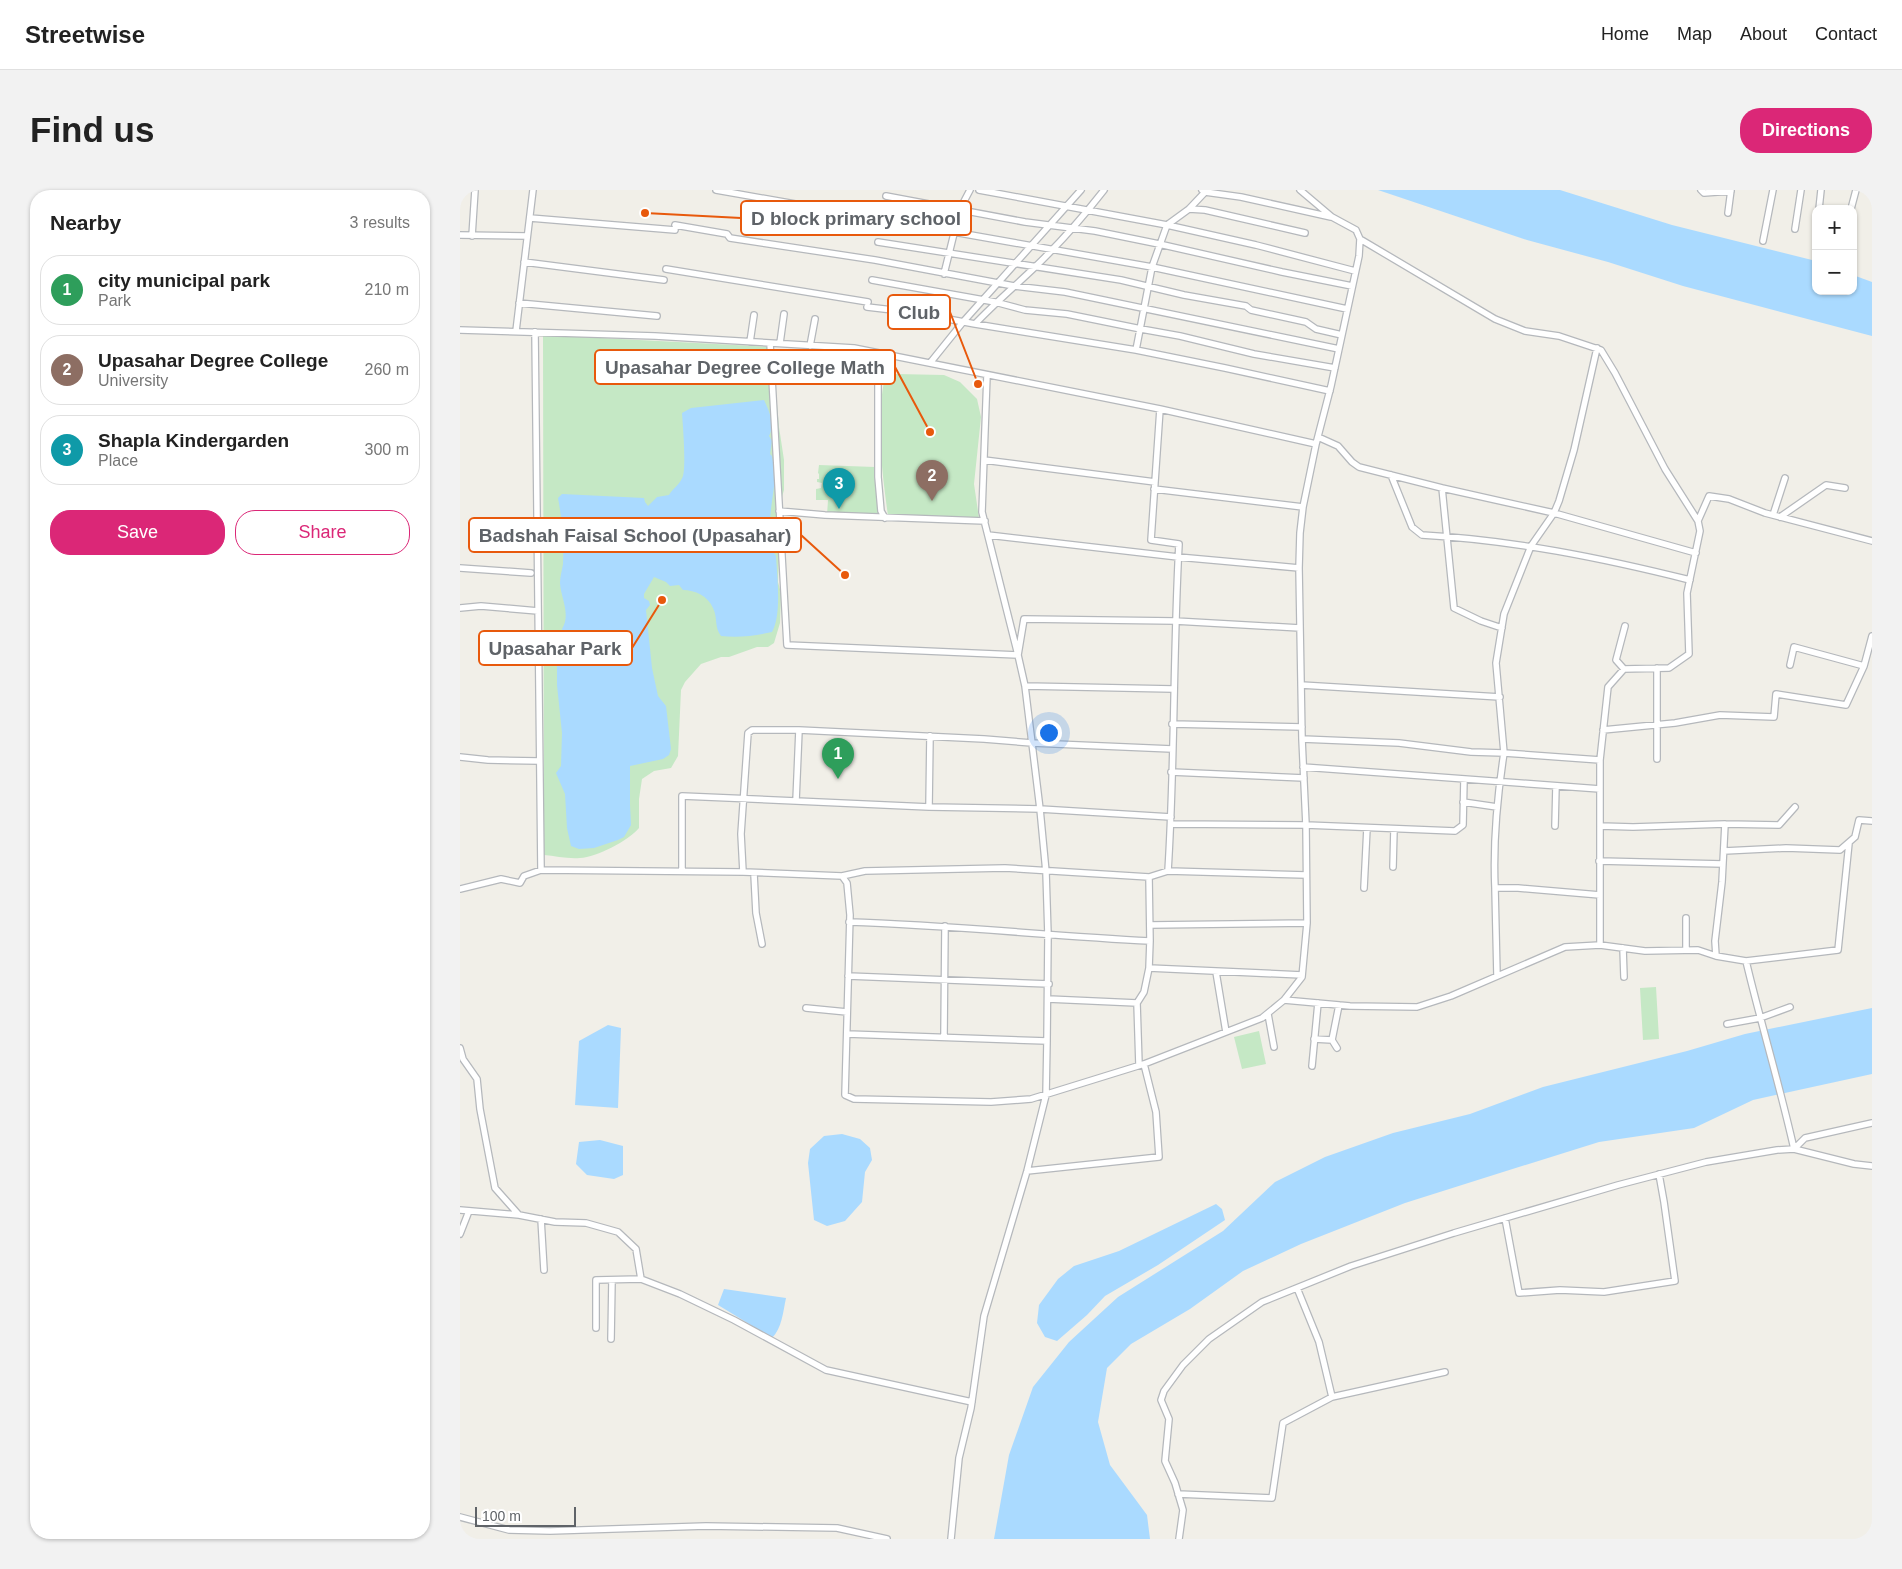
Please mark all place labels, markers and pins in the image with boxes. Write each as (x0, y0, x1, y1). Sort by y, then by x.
callout: D block primary school (741, 201, 971, 235)
callout: Club (888, 295, 950, 329)
callout: Upasahar Degree College Math (595, 350, 895, 384)
pin: 2 (916, 460, 948, 501)
pin: 3 (823, 468, 855, 509)
callout: Badshah Faisal School (Upasahar) (469, 518, 801, 552)
callout: Upasahar Park (479, 631, 632, 665)
pin: 1 (822, 738, 854, 779)

